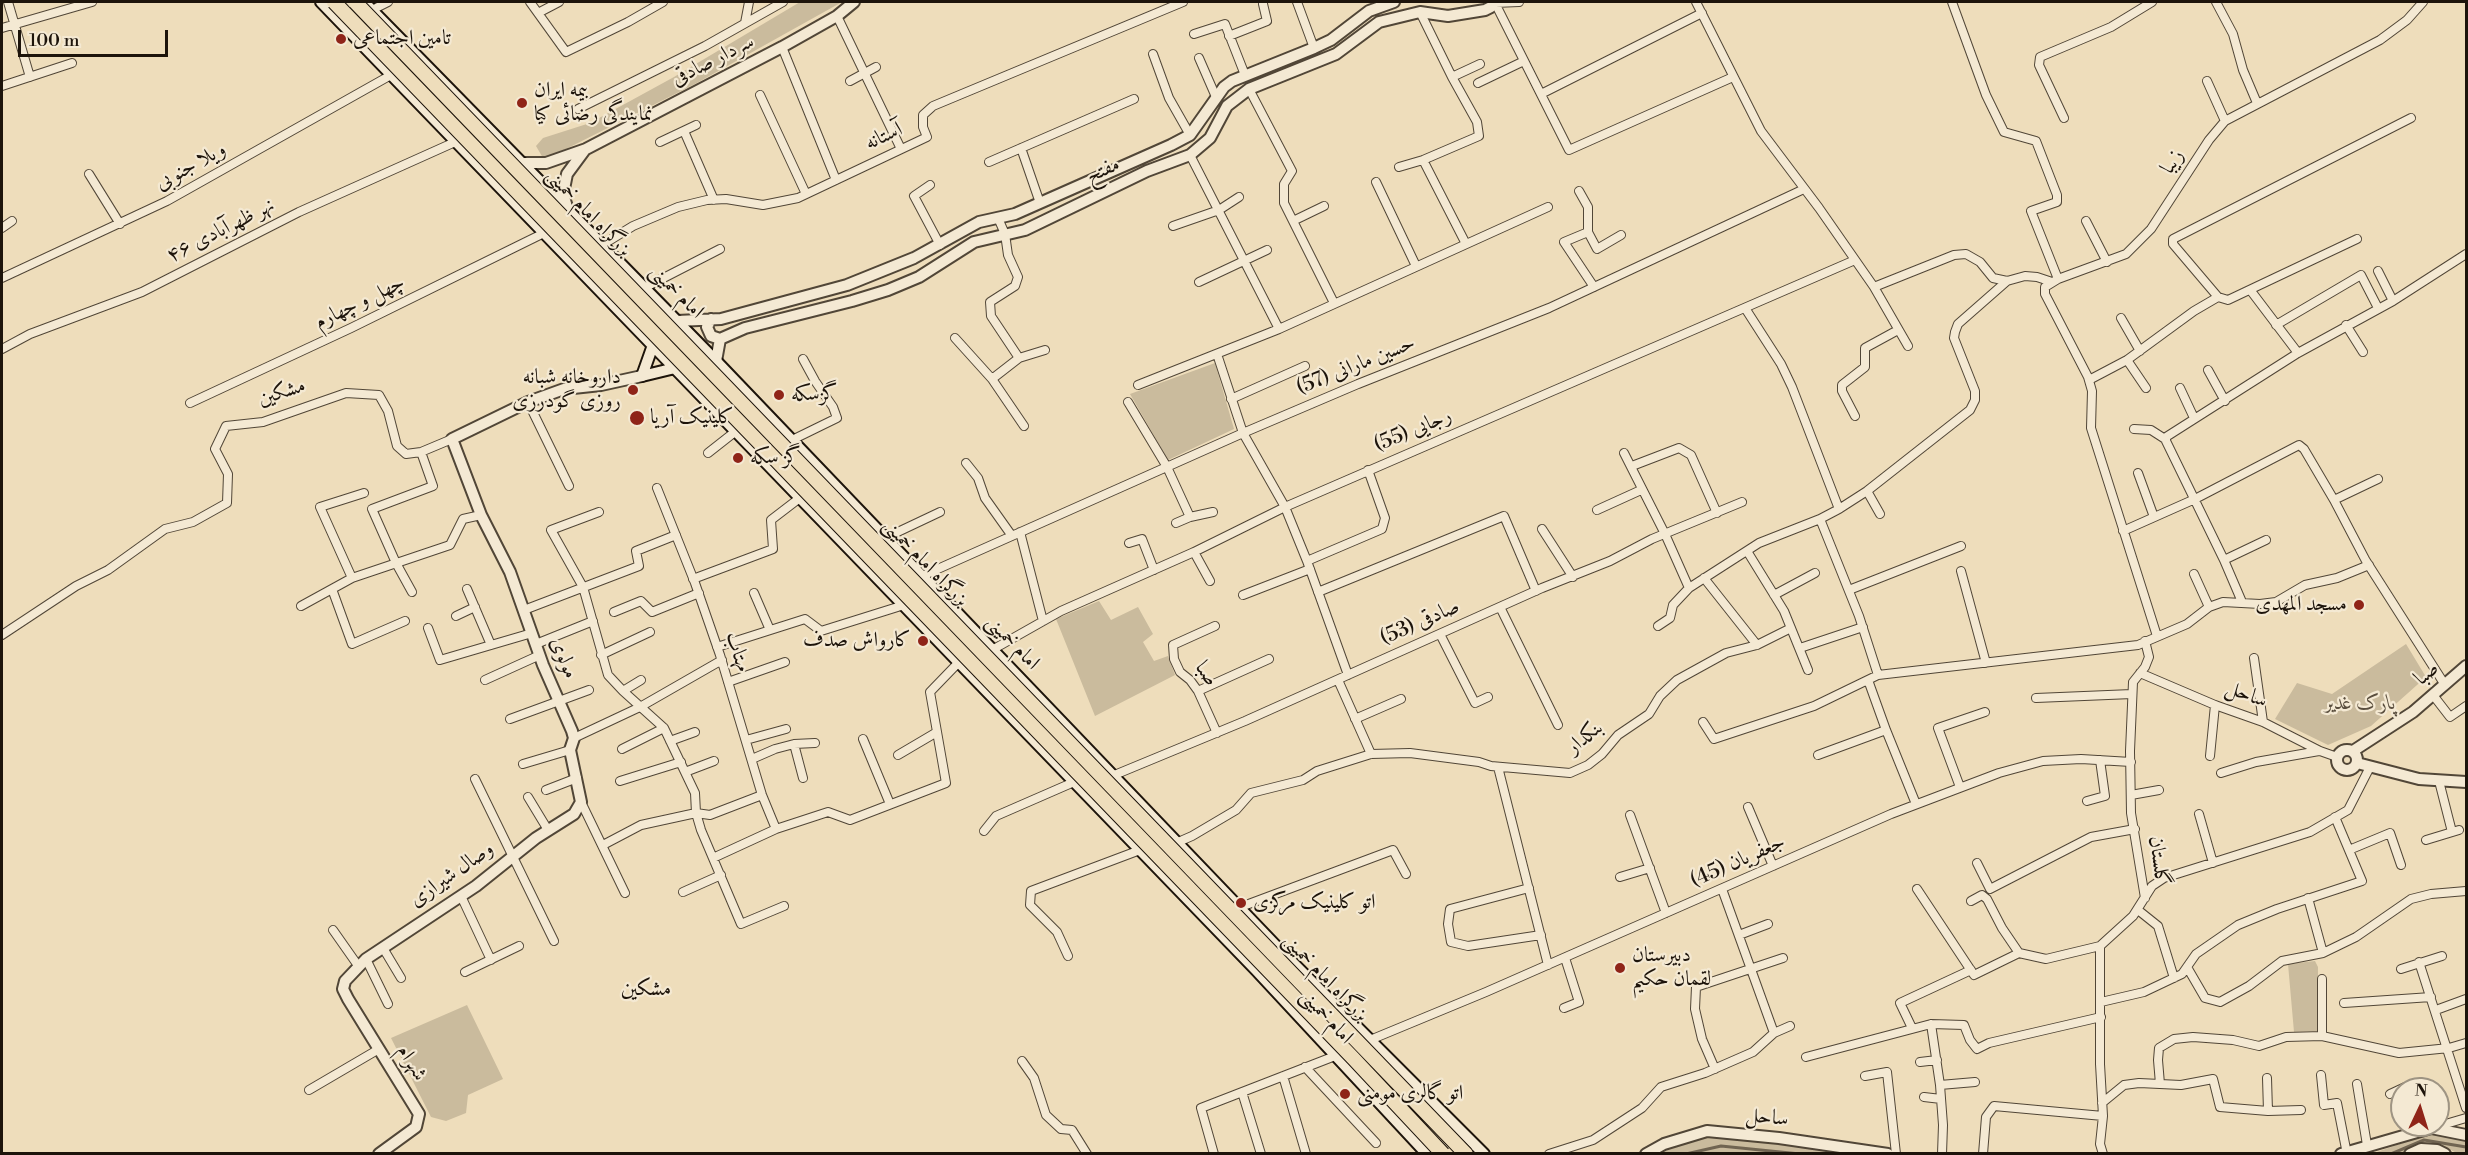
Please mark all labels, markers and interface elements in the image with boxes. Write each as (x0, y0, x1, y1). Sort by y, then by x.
scale bar (21, 18, 171, 56)
place label: تامین اجتماعی (353, 26, 451, 52)
text: 100 m (29, 29, 80, 52)
street label: سردار صادقی (667, 29, 759, 93)
marker: تامین اجتماعی (334, 32, 348, 46)
place label: بیمه ایران نمایندگی رضائی کيا (534, 78, 653, 128)
marker: بیمه ایران نمایندگی رضائی کيا (515, 96, 529, 110)
street label: آستانه (861, 117, 907, 157)
street label: ویلا جنوبی (151, 137, 231, 197)
street label: زیبا (2156, 145, 2190, 179)
street label: مفتح (1082, 152, 1124, 190)
street label: بزرگراه امام خمینی (539, 163, 637, 263)
street label: نهر ظهرآبادی ۴۶ (163, 193, 279, 269)
street label: امام خمینی (643, 259, 709, 325)
street label: چهل و چهارم (311, 270, 409, 336)
street label: حسین مارانی (57) (1293, 331, 1419, 401)
place label: داروخانه شبانه روزی گودرزی (512, 365, 621, 415)
street label: مشکین (255, 374, 309, 412)
place label: گزسکه (791, 382, 837, 408)
marker: داروخانه شبانه روزی گودرزی (626, 383, 640, 397)
marker: گزسکه (772, 388, 786, 402)
street label: رجایی (55) (1370, 403, 1456, 459)
place label: کلینیک آریا (650, 405, 734, 431)
marker: کلینیک آریا (628, 409, 646, 427)
place label: گز سکه (750, 445, 801, 471)
marker: گز سکه (731, 451, 745, 465)
street label: بزرگراه امام خمینی (876, 513, 974, 613)
place label: مسجد المهدی (2255, 592, 2347, 618)
street label: صادقی (53) (1376, 594, 1464, 652)
marker: مسجد المهدی (2352, 598, 2366, 612)
street label: امام خمینی (980, 610, 1044, 676)
place label: کارواش صدف (803, 628, 911, 654)
street label: مهتاب (719, 629, 755, 675)
street label: مولوی (543, 634, 583, 682)
marker: کارواش صدف (916, 634, 930, 648)
street label: صبا (2409, 656, 2445, 692)
street label: صبا (1189, 657, 1223, 691)
street label: ساحل (2221, 676, 2271, 714)
park label: پارک غدیر (2324, 691, 2396, 717)
street label: بنکدار (1562, 716, 1608, 760)
street label: جعفریان (45) (1687, 830, 1789, 894)
street label: گلستان (2142, 834, 2174, 888)
street label: وصال شیرازی (405, 837, 499, 913)
place label: اتو کلینیک مرکزی (1253, 890, 1376, 916)
marker: اتو کلینیک مرکزی (1234, 896, 1248, 910)
street label: بزرگراه امام خمینی (1276, 928, 1374, 1028)
place label: دبیرستان لقمان حکیم (1632, 943, 1711, 993)
marker: دبیرستان لقمان حکیم (1613, 961, 1627, 975)
district label: مشکین (621, 977, 671, 1003)
street label: امام خمینی (1294, 984, 1358, 1050)
street label: شهرام (390, 1040, 432, 1086)
north arrow (2390, 1077, 2450, 1137)
place label: اتو گالری مومنی (1357, 1081, 1463, 1107)
text: N (2414, 1081, 2428, 1101)
marker: اتو گالری مومنی (1338, 1087, 1352, 1101)
street label: ساحل (1744, 1103, 1790, 1133)

